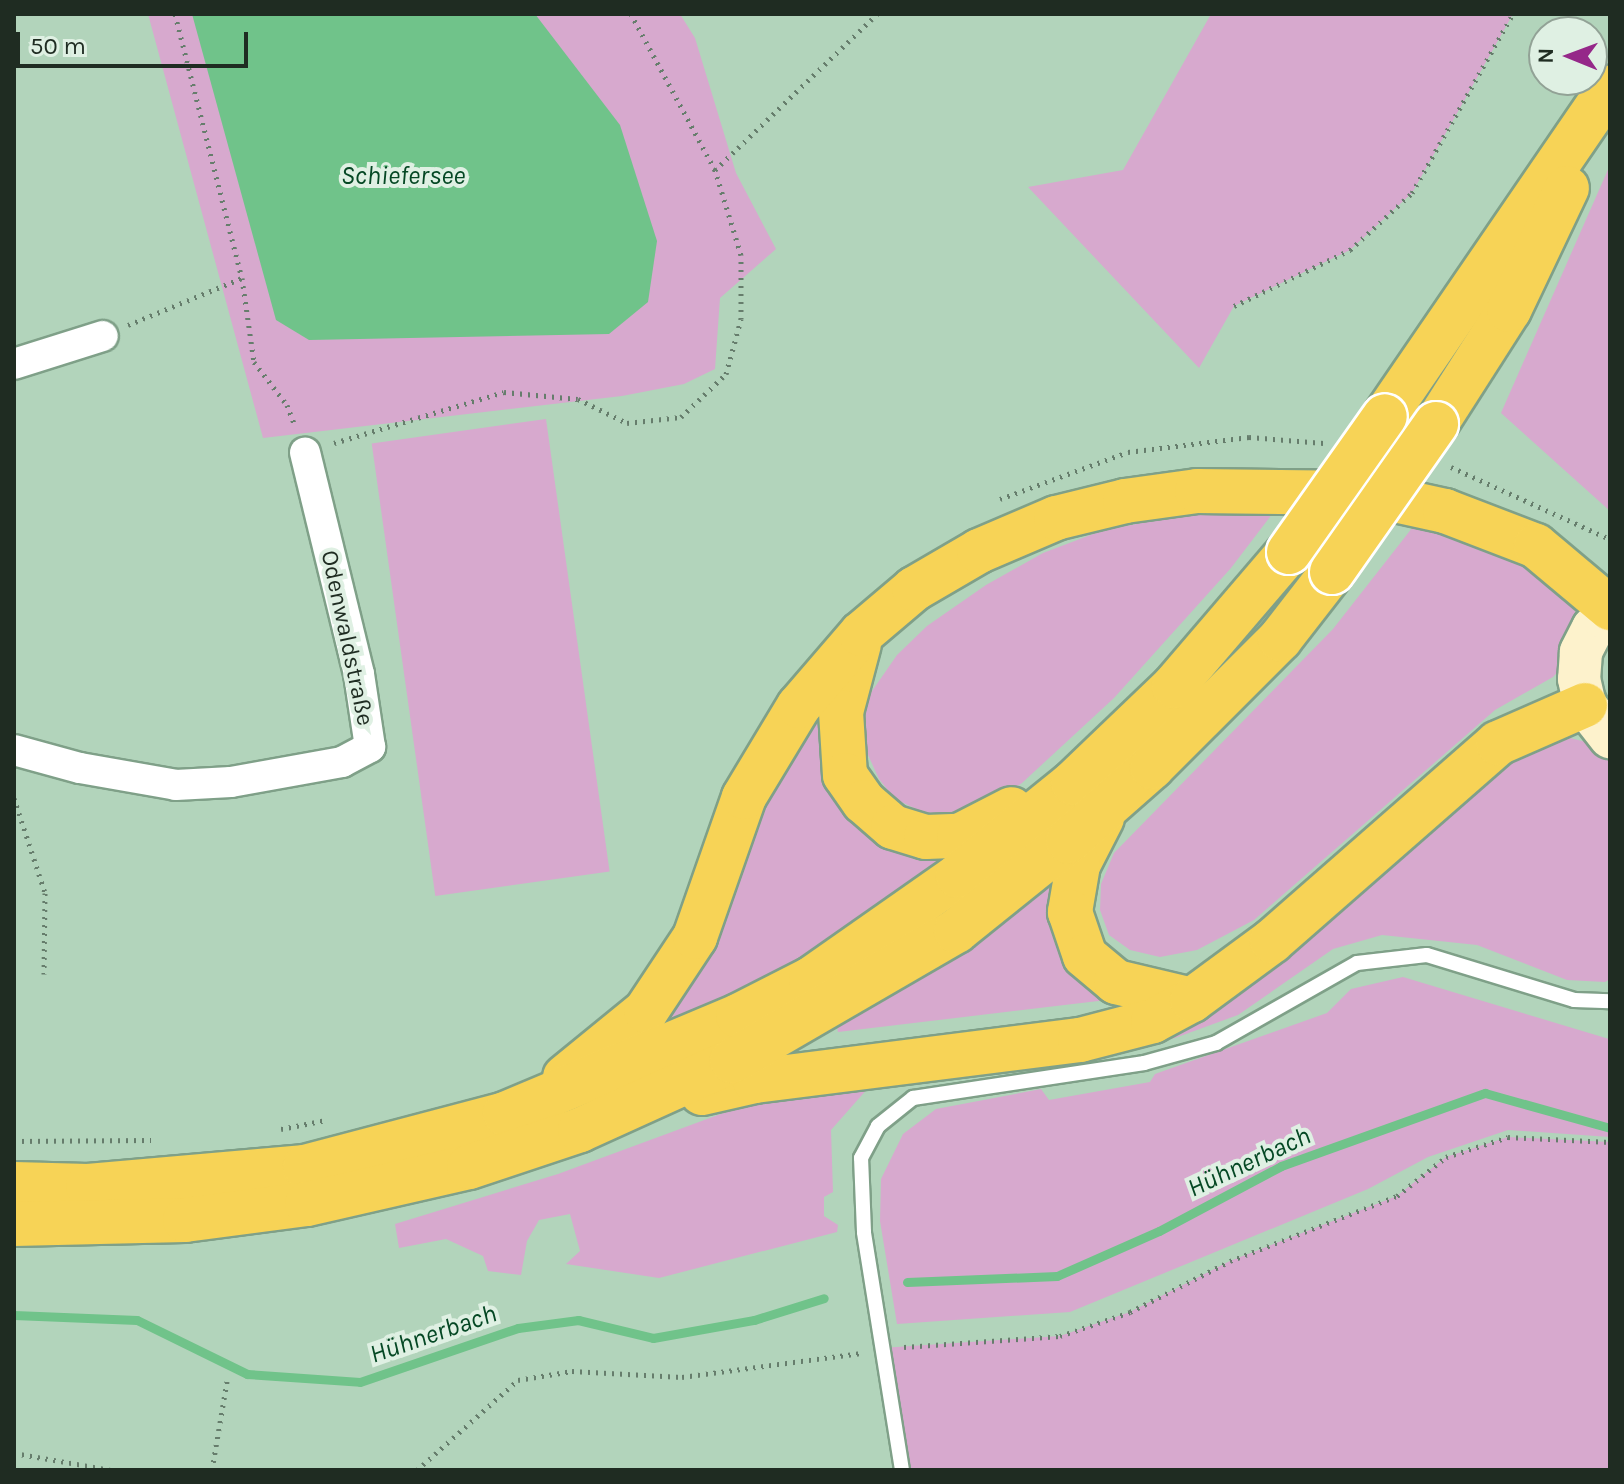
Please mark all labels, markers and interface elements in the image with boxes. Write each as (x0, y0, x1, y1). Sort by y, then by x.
scale bar (20, 16, 252, 66)
north arrow (1528, 16, 1608, 96)
text: 50 m (30, 32, 86, 60)
text: N (1533, 47, 1559, 64)
water label: Schiefersee (341, 160, 465, 192)
street label: Odenwaldstraße (314, 548, 380, 728)
water label: Hühnerbach (1183, 1120, 1315, 1204)
water label: Hühnerbach (366, 1298, 500, 1370)

